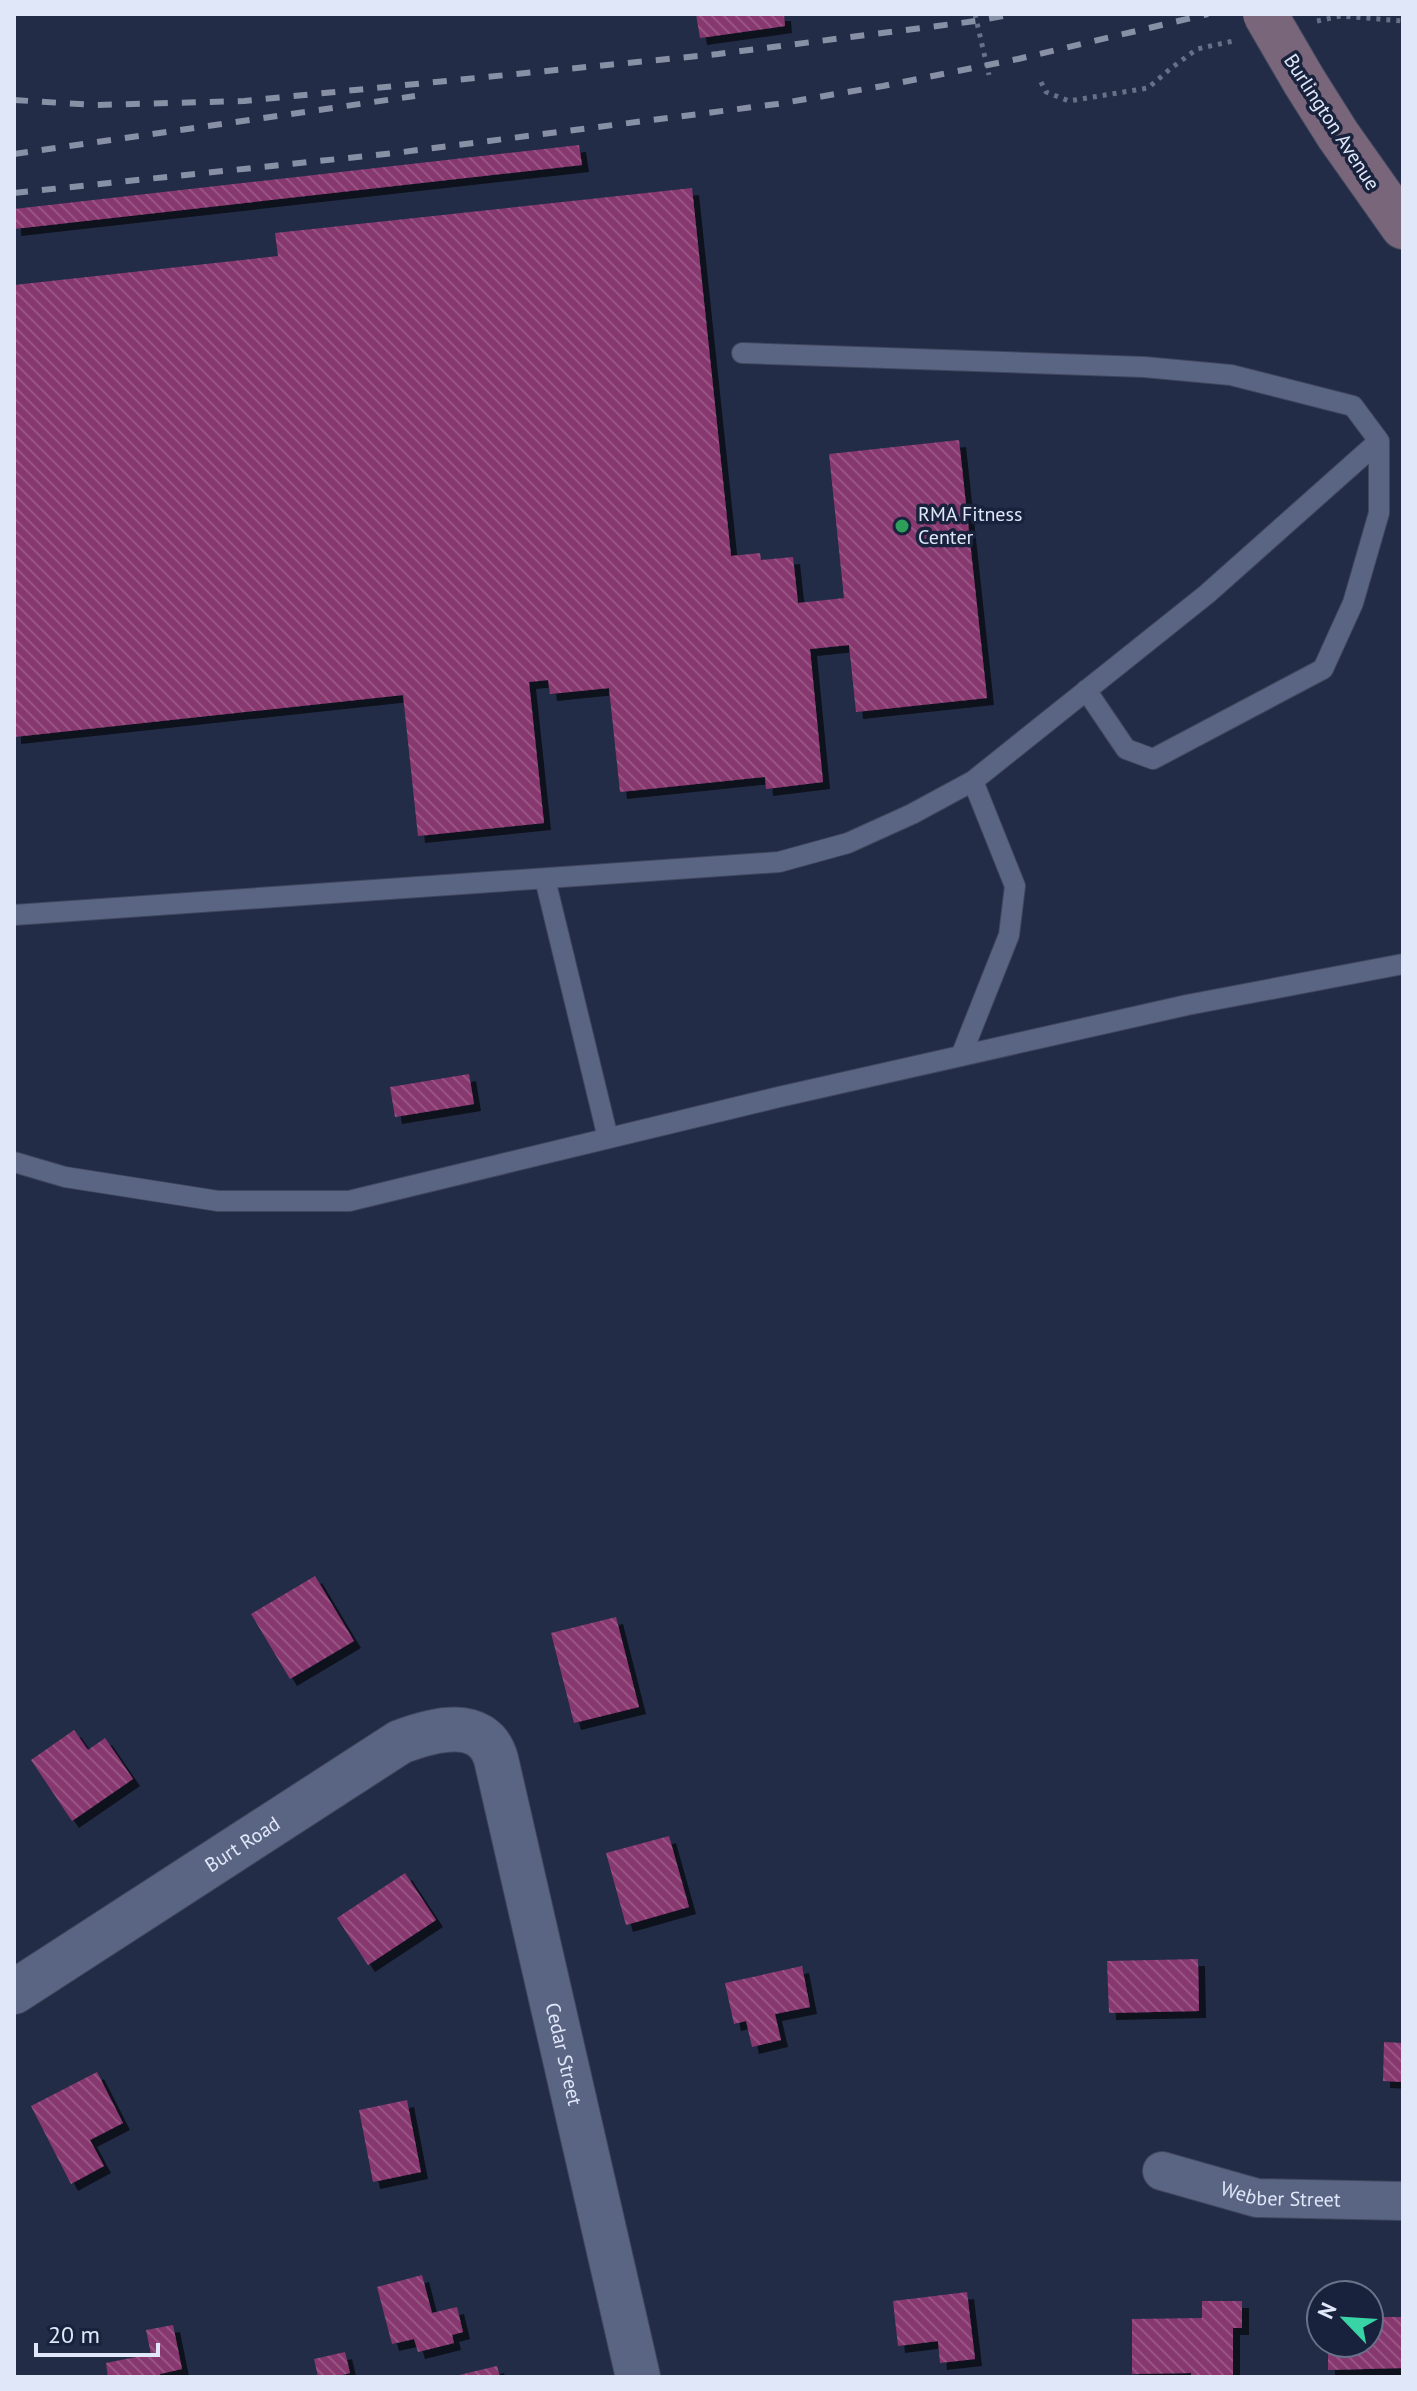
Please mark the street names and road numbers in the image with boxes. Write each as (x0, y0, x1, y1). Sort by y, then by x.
street label: Burlington Avenue (1278, 49, 1386, 195)
street label: Burt Road (200, 1810, 285, 1878)
street label: Cedar Street (539, 2000, 588, 2108)
street label: Webber Street (1218, 2175, 1341, 2213)

